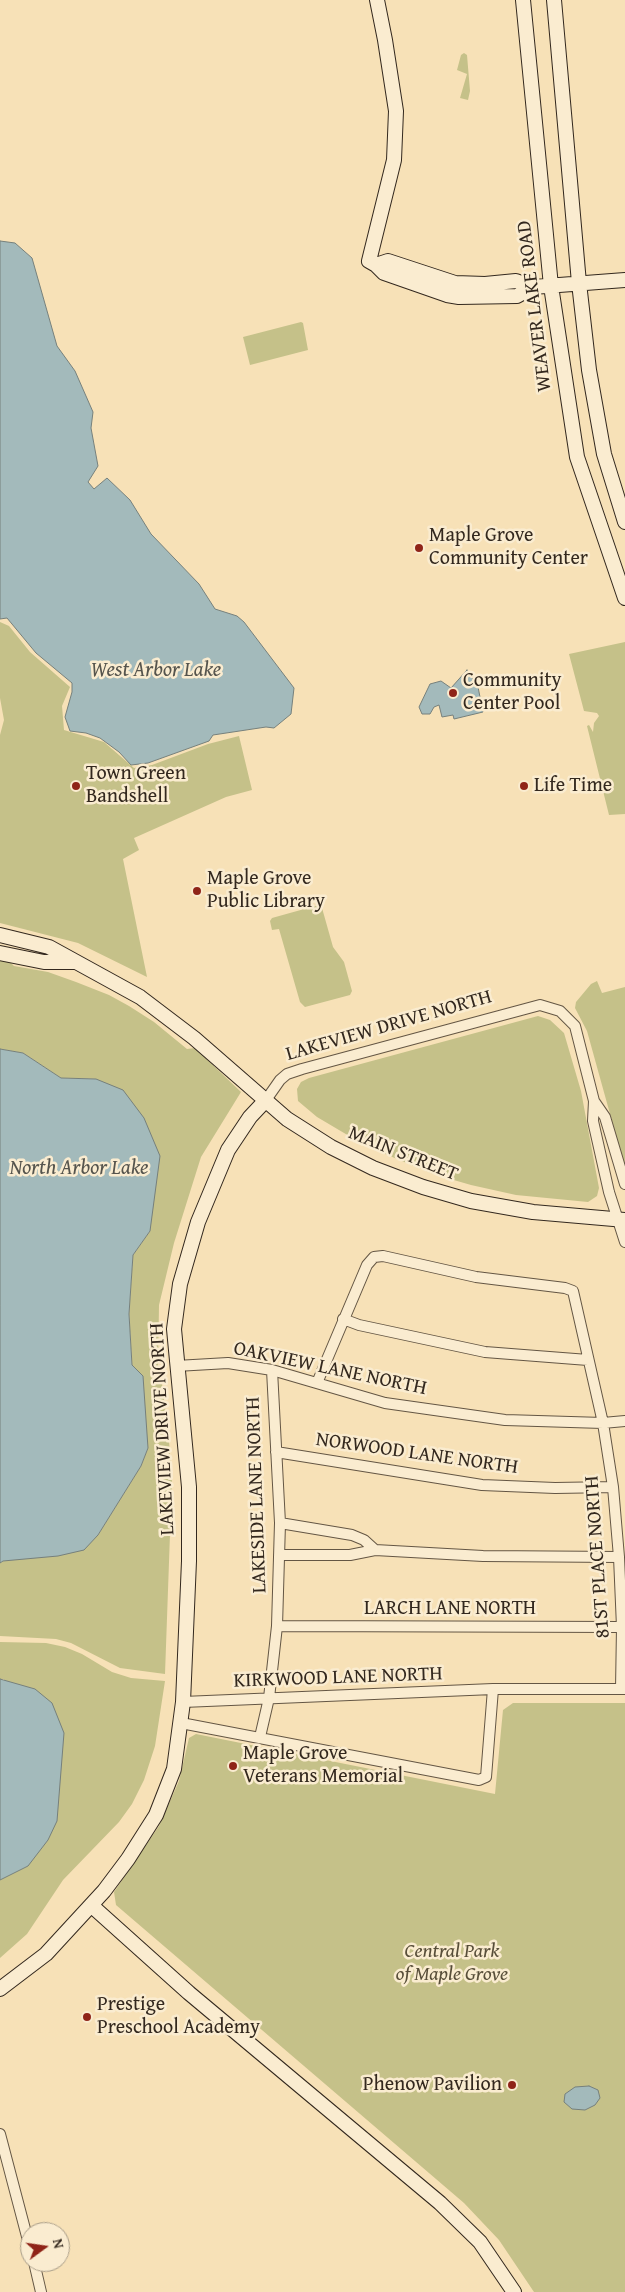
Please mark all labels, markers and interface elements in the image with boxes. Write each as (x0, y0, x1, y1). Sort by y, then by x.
street label: WEAVER LAKE ROAD (513, 219, 557, 393)
place label: Maple Grove Community Center (429, 524, 588, 571)
marker: Maple Grove Community Center (413, 542, 425, 554)
water label: West Arbor Lake (91, 658, 221, 684)
place label: Community Center Pool (463, 669, 561, 716)
marker: Community Center Pool (447, 687, 459, 699)
place label: Town Green Bandshell (86, 762, 186, 809)
place label: Life Time (534, 774, 612, 798)
marker: Town Green Bandshell (70, 780, 82, 792)
marker: Life Time (518, 780, 530, 792)
place label: Maple Grove Public Library (207, 867, 325, 914)
marker: Maple Grove Public Library (191, 885, 203, 897)
street label: LAKEVIEW DRIVE NORTH (283, 985, 495, 1067)
street label: MAIN STREET (345, 1121, 461, 1187)
water label: North Arbor Lake (9, 1156, 149, 1182)
street label: LAKEVIEW DRIVE NORTH (145, 1322, 181, 1536)
street label: OAKVIEW LANE NORTH (231, 1337, 429, 1401)
street label: LAKESIDE LANE NORTH (242, 1396, 272, 1594)
street label: NORWOOD LANE NORTH (314, 1428, 520, 1480)
street label: 81ST PLACE NORTH (580, 1475, 616, 1639)
street label: LARCH LANE NORTH (364, 1597, 536, 1621)
street label: KIRKWOOD LANE NORTH (233, 1662, 443, 1694)
place label: Maple Grove Veterans Memorial (243, 1742, 403, 1789)
marker: Maple Grove Veterans Memorial (227, 1760, 239, 1772)
park label: Central Park of Maple Grove (396, 1940, 508, 1987)
place label: Prestige Preschool Academy (97, 1993, 260, 2040)
marker: Prestige Preschool Academy (81, 2011, 93, 2023)
place label: Phenow Pavilion (363, 2073, 502, 2097)
marker: Phenow Pavilion (506, 2079, 518, 2091)
north arrow (20, 2222, 70, 2272)
text: N (48, 2237, 69, 2251)

